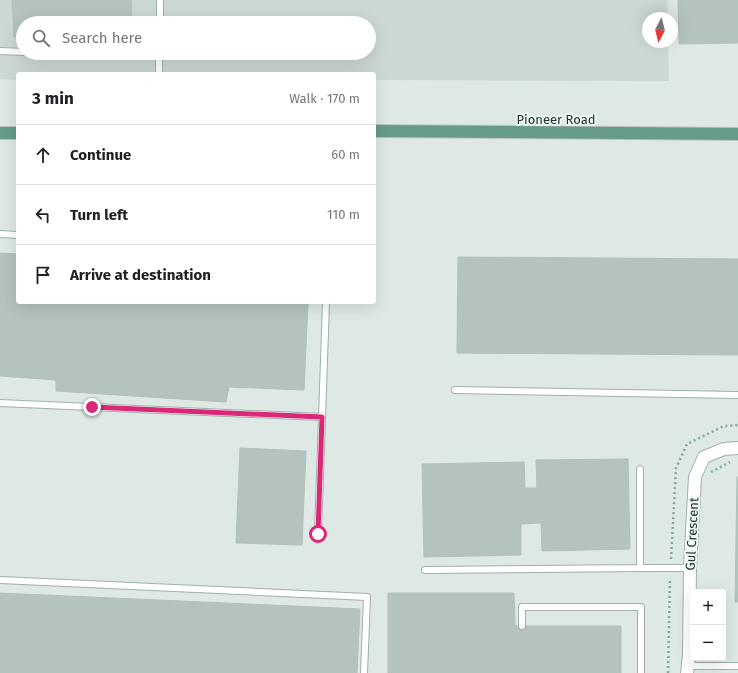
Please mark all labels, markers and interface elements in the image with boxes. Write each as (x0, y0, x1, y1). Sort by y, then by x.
north arrow (642, 12, 678, 48)
search box (16, 16, 376, 60)
icon: search (30, 27, 52, 49)
text: Search here (62, 29, 142, 47)
text: 3 min (32, 88, 74, 109)
text: Walk · 170 m (289, 91, 360, 106)
street label: Pioneer Road (516, 112, 596, 127)
icon: ahead (32, 144, 54, 166)
text: Continue (70, 146, 131, 164)
text: 60 m (331, 147, 360, 162)
icon: left (32, 204, 54, 226)
text: Turn left (70, 206, 128, 224)
text: 110 m (327, 207, 360, 222)
icon: arrive (32, 264, 54, 286)
text: Arrive at destination (70, 266, 211, 284)
route end (83, 398, 101, 416)
street label: Gul Crescent (683, 497, 701, 571)
route start (309, 525, 327, 543)
map controls (690, 589, 726, 661)
button: + (690, 589, 726, 625)
button: − (690, 625, 726, 661)

